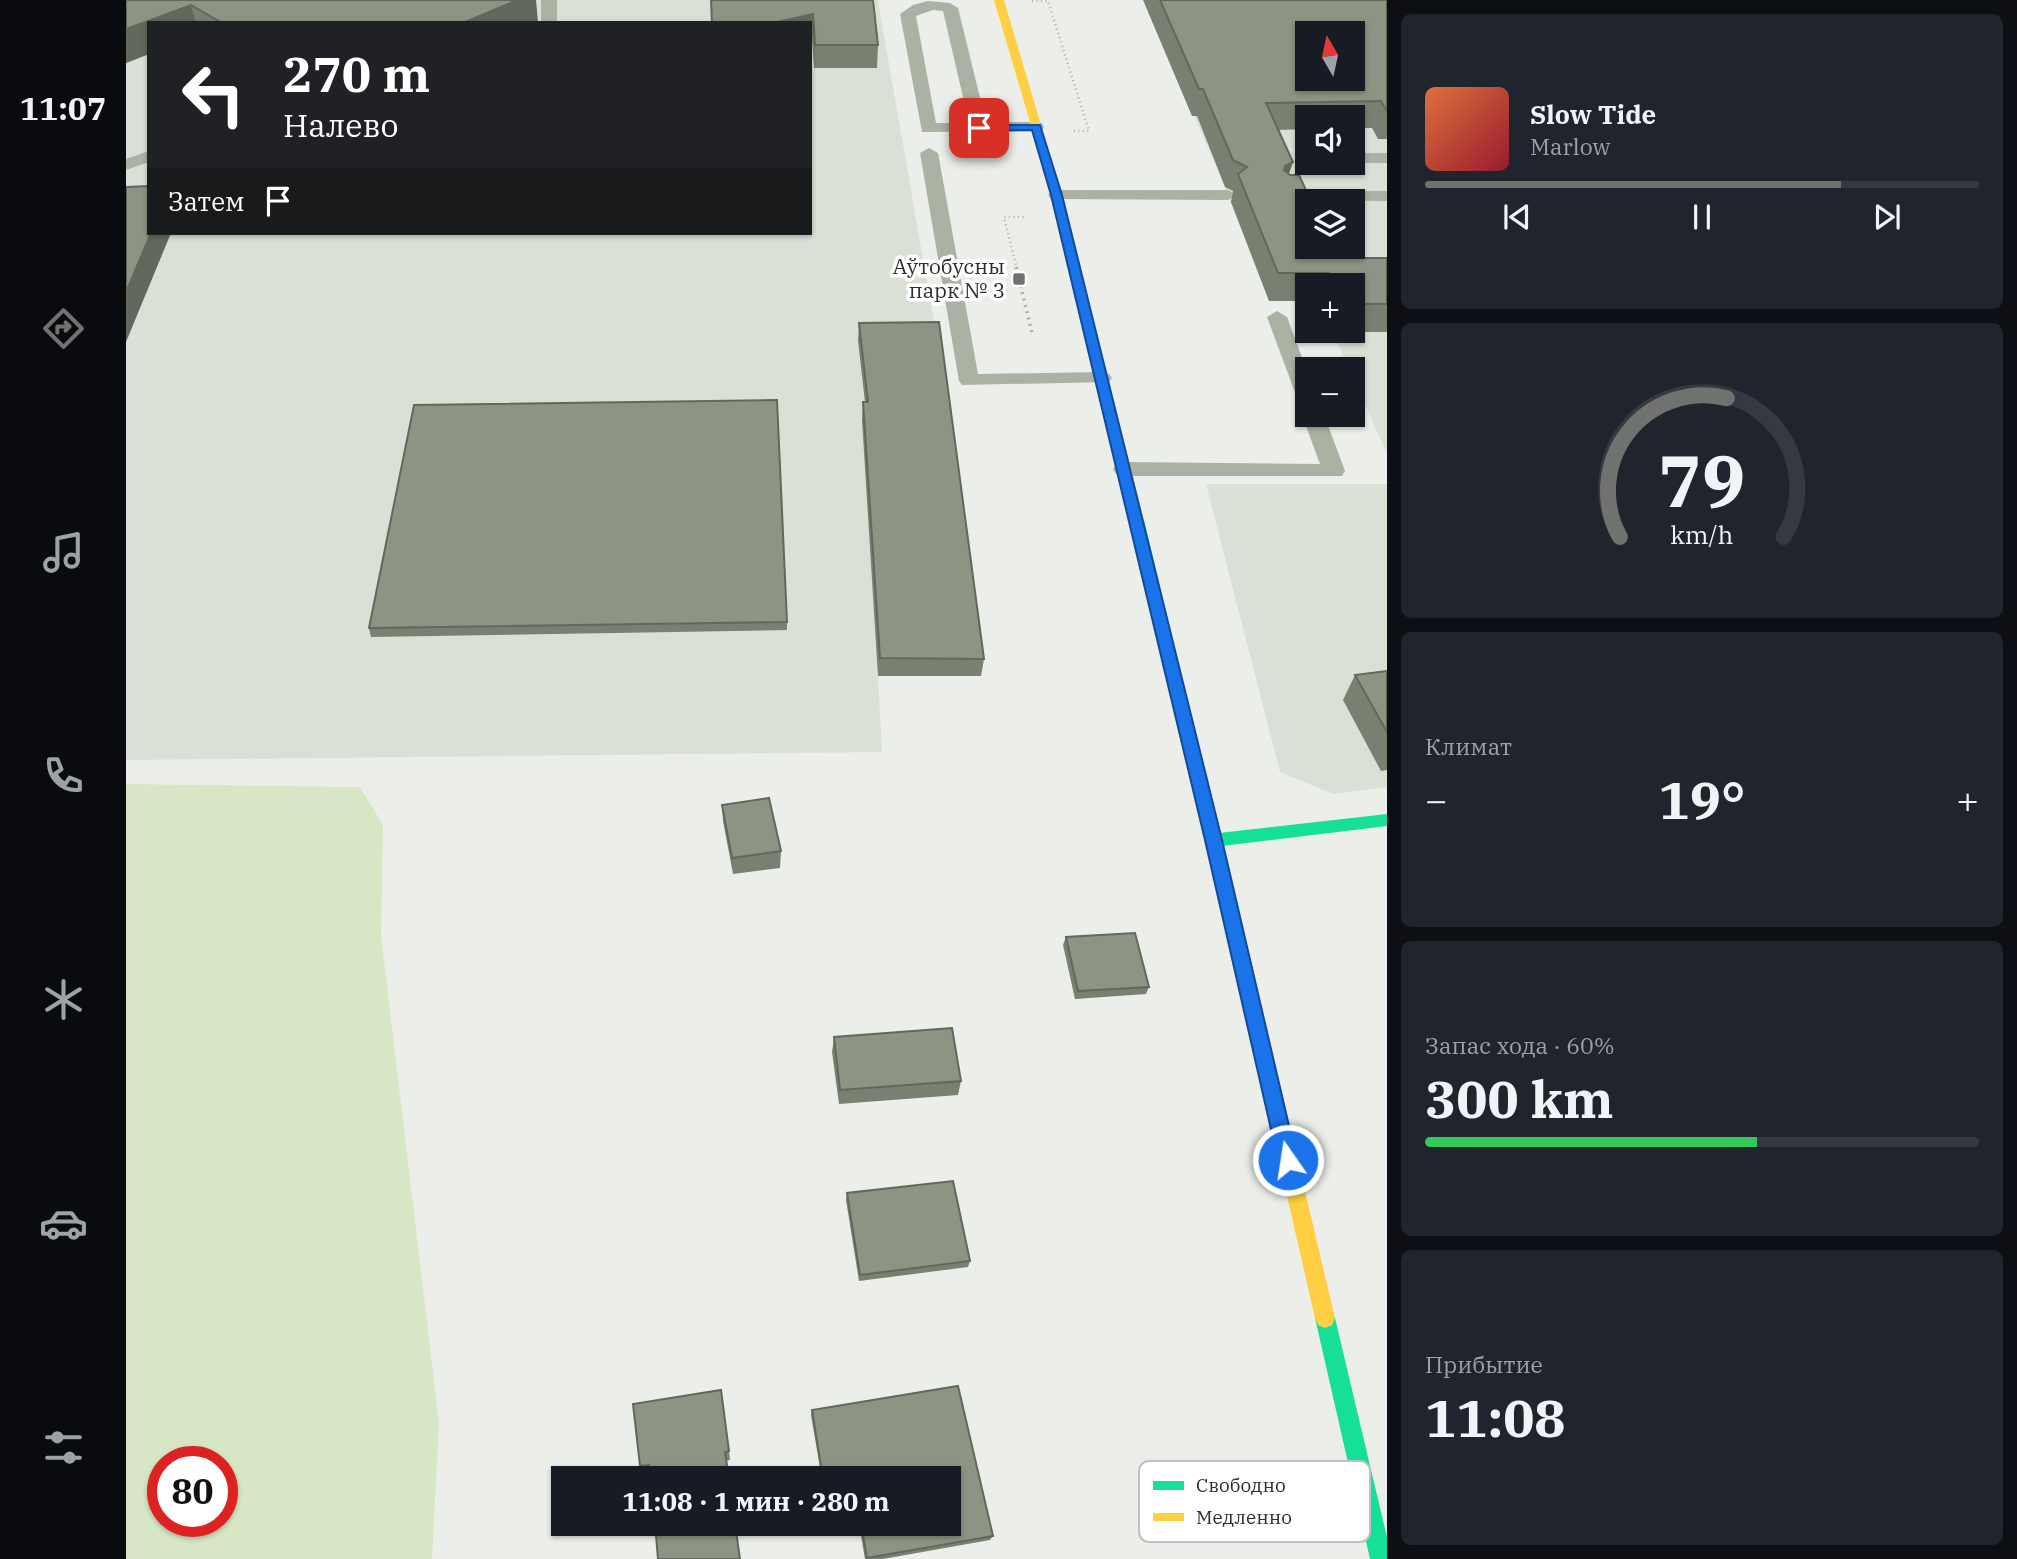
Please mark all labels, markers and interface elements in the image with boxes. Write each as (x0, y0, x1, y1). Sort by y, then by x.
north arrow (1295, 21, 1365, 91)
map controls (1295, 21, 1365, 427)
text: 270 m (283, 42, 430, 105)
icon: left (168, 49, 259, 140)
text: 11:07 (20, 87, 106, 129)
text: Slow Tide (1530, 97, 1656, 131)
pin (949, 98, 1009, 158)
text: Налево (283, 104, 399, 146)
button: sound (1295, 105, 1365, 175)
icon: arrive (960, 109, 998, 147)
text: Marlow (1530, 131, 1610, 161)
icon: arrive (259, 182, 297, 220)
text: Затем (168, 184, 245, 218)
button: layers (1295, 189, 1365, 259)
icon: previous (1498, 198, 1536, 236)
icon: pause (1683, 198, 1721, 236)
icon: next (1868, 198, 1906, 236)
place label: Аўтобусны парк № 3 (893, 252, 1005, 304)
marker: Аўтобусны парк № 3 (1011, 271, 1027, 287)
button: + (1295, 273, 1365, 343)
icon: directions (39, 304, 88, 353)
button: − (1295, 357, 1365, 427)
text: 79 (1658, 432, 1746, 527)
text: km/h (1670, 517, 1734, 550)
icon: music (39, 528, 88, 577)
text: Климат (1425, 731, 1512, 761)
icon: phone (39, 751, 88, 800)
text: 19° (1659, 766, 1745, 833)
text: − (1425, 775, 1448, 824)
text: + (1956, 775, 1979, 824)
icon: climate (39, 975, 88, 1024)
text: Запас хода · 60% (1425, 1030, 1615, 1060)
text: 300 km (1425, 1065, 1614, 1132)
position arrow (1251, 1123, 1325, 1197)
icon: car (39, 1199, 88, 1248)
text: Прибытие (1425, 1349, 1543, 1379)
text: 11:08 (1425, 1384, 1566, 1451)
icon: filters (39, 1423, 88, 1472)
speed limit sign: 80 (147, 1446, 238, 1537)
legend (1139, 1461, 1370, 1542)
text: Свободно (1196, 1473, 1286, 1497)
text: 11:08 · 1 мин · 280 m (622, 1484, 890, 1518)
text: Медленно (1196, 1505, 1292, 1529)

